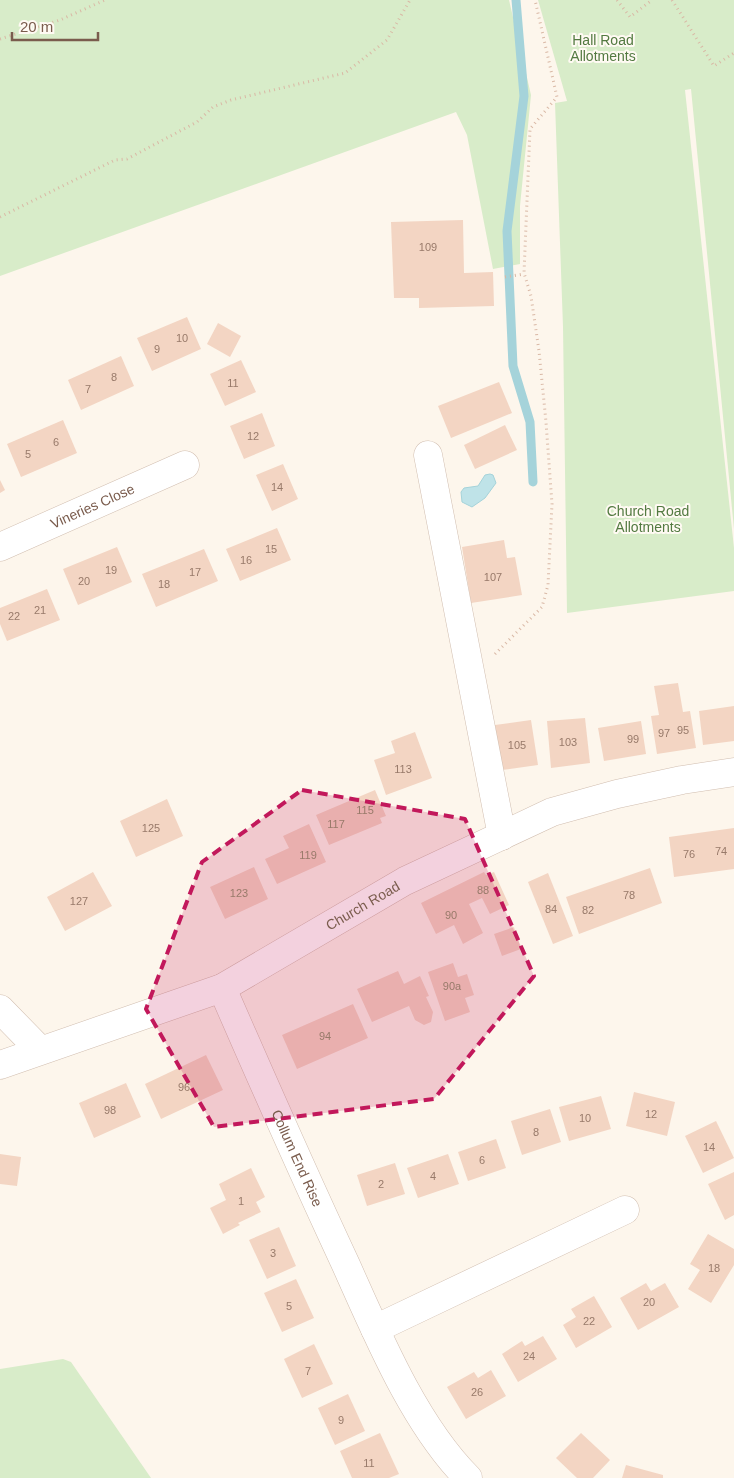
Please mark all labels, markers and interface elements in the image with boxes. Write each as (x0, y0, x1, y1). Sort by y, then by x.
scale bar (12, 10, 99, 42)
text: 20 m (20, 18, 53, 35)
park label: Hall Road Allotments (570, 32, 636, 64)
house number: 109 (419, 241, 437, 253)
house number: 10 (176, 332, 188, 344)
house number: 9 (154, 343, 160, 355)
house number: 8 (111, 371, 117, 383)
house number: 11 (227, 377, 239, 389)
house number: 7 (85, 383, 91, 395)
house number: 12 (247, 430, 259, 442)
house number: 6 (53, 436, 59, 448)
house number: 5 (25, 448, 31, 460)
street label: Vineries Close (48, 480, 137, 532)
house number: 14 (271, 481, 283, 493)
park label: Church Road Allotments (607, 503, 689, 535)
house number: 15 (265, 543, 277, 555)
house number: 16 (240, 554, 252, 566)
house number: 19 (105, 564, 117, 576)
house number: 17 (189, 566, 201, 578)
house number: 107 (484, 571, 502, 583)
house number: 20 (78, 575, 90, 587)
house number: 18 (158, 578, 170, 590)
house number: 21 (34, 604, 46, 616)
house number: 22 (8, 610, 20, 622)
house number: 95 (677, 724, 689, 736)
house number: 97 (658, 727, 670, 739)
house number: 99 (627, 733, 639, 745)
house number: 103 (559, 736, 577, 748)
house number: 105 (508, 739, 526, 751)
house number: 113 (394, 763, 412, 775)
house number: 115 (356, 804, 374, 816)
house number: 117 (327, 818, 345, 830)
house number: 125 (142, 822, 160, 834)
house number: 74 (715, 845, 727, 857)
house number: 76 (683, 848, 695, 860)
house number: 119 (299, 849, 317, 861)
street label: Church Road (323, 878, 402, 933)
house number: 88 (477, 884, 489, 896)
house number: 123 (230, 887, 248, 899)
house number: 78 (623, 889, 635, 901)
house number: 127 (70, 895, 88, 907)
house number: 84 (545, 903, 557, 915)
house number: 82 (582, 904, 594, 916)
house number: 90 (445, 909, 457, 921)
house number: 90a (443, 980, 462, 992)
house number: 94 (319, 1030, 331, 1042)
house number: 96 (178, 1081, 190, 1093)
house number: 98 (104, 1104, 116, 1116)
street label: Collum End Rise (268, 1107, 326, 1209)
house number: 12 (645, 1108, 657, 1120)
house number: 10 (579, 1112, 591, 1124)
house number: 8 (533, 1126, 539, 1138)
house number: 14 (703, 1141, 715, 1153)
house number: 6 (479, 1154, 485, 1166)
house number: 4 (430, 1170, 436, 1182)
house number: 2 (378, 1178, 384, 1190)
house number: 1 (238, 1195, 244, 1207)
house number: 3 (270, 1247, 276, 1259)
house number: 18 (708, 1262, 720, 1274)
house number: 20 (643, 1296, 655, 1308)
house number: 5 (286, 1300, 292, 1312)
house number: 22 (583, 1315, 595, 1327)
house number: 24 (523, 1350, 535, 1362)
house number: 7 (305, 1365, 311, 1377)
house number: 26 (471, 1386, 483, 1398)
house number: 9 (338, 1414, 344, 1426)
house number: 11 (363, 1457, 375, 1469)

